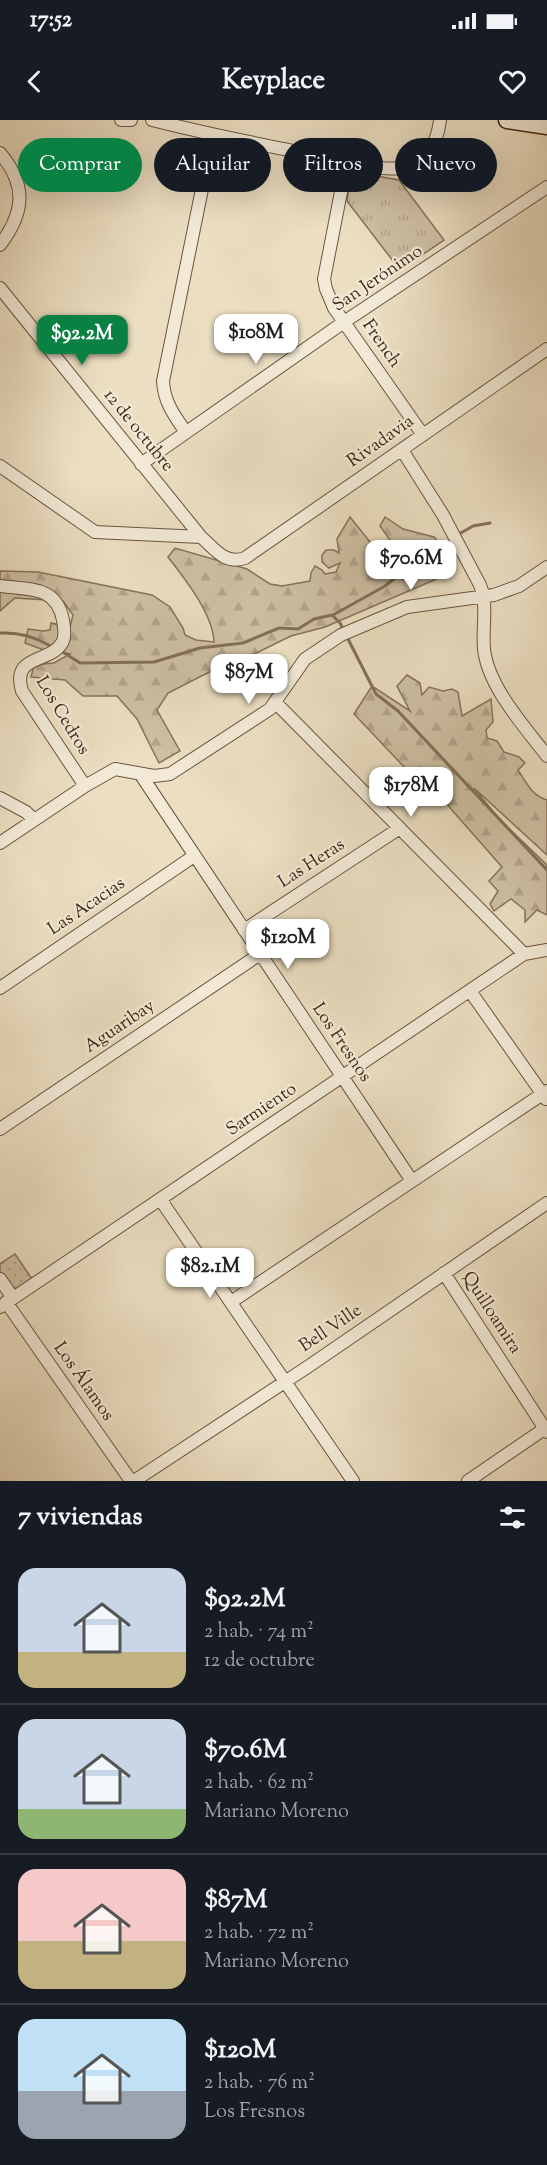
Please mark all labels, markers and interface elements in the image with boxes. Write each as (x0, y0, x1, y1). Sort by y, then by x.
text: 17:52 (30, 5, 72, 37)
text: Keyplace (222, 62, 325, 101)
icon: back (18, 65, 51, 98)
icon: heart (496, 65, 529, 98)
chip: Comprar (18, 138, 142, 192)
chip: Alquilar (154, 138, 271, 192)
chip: Filtros (283, 138, 383, 192)
chip: Nuevo (395, 138, 497, 192)
street label: San Jerónimo (328, 239, 429, 319)
pin: $108M (214, 314, 298, 365)
street label: French (355, 314, 407, 374)
pin: $92.2M (33, 315, 131, 366)
text: $108M (228, 319, 284, 348)
text: $92.2M (51, 320, 113, 349)
street label: 12 de octubre (96, 384, 180, 478)
street label: Rivadavia (342, 409, 420, 475)
pin: $70.6M (362, 540, 460, 591)
text: $70.6M (379, 545, 443, 574)
pin: $87M (213, 654, 285, 705)
text: $87M (225, 659, 273, 688)
street label: Los Cedros (28, 672, 96, 760)
pin: $178M (369, 767, 453, 818)
text: $178M (383, 772, 439, 801)
street label: Las Heras (274, 833, 350, 895)
street label: Las Acacias (43, 871, 131, 943)
pin: $120M (246, 919, 330, 970)
text: $120M (260, 924, 316, 953)
street label: Aguaribay (80, 994, 160, 1060)
street label: Los Fresnos (305, 998, 377, 1088)
street label: Sarmiento (221, 1077, 303, 1143)
pin: $82.1M (161, 1248, 259, 1299)
text: $82.1M (180, 1253, 240, 1282)
street label: Quilloamira (455, 1267, 527, 1359)
street label: Bell Ville (295, 1299, 367, 1359)
street label: Los Álamos (46, 1337, 120, 1427)
text: 7 viviendas (18, 1499, 142, 1536)
icon: filters (496, 1501, 529, 1534)
text: $92.2M (204, 1581, 285, 1618)
icon: home (66, 1592, 138, 1664)
text: 2 hab. · 74 m² (204, 1618, 314, 1647)
text: 12 de octubre (204, 1647, 315, 1676)
text: $70.6M (204, 1732, 286, 1769)
icon: home (66, 1743, 138, 1815)
text: 2 hab. · 62 m² (204, 1769, 314, 1798)
text: Mariano Moreno (204, 1798, 349, 1827)
text: $87M (204, 1882, 267, 1919)
icon: home (66, 1893, 138, 1965)
text: 2 hab. · 72 m² (204, 1919, 314, 1948)
text: Mariano Moreno (204, 1948, 349, 1977)
text: $120M (204, 2032, 276, 2069)
icon: home (66, 2043, 138, 2115)
text: 2 hab. · 76 m² (204, 2069, 315, 2098)
text: Los Fresnos (204, 2098, 305, 2127)

